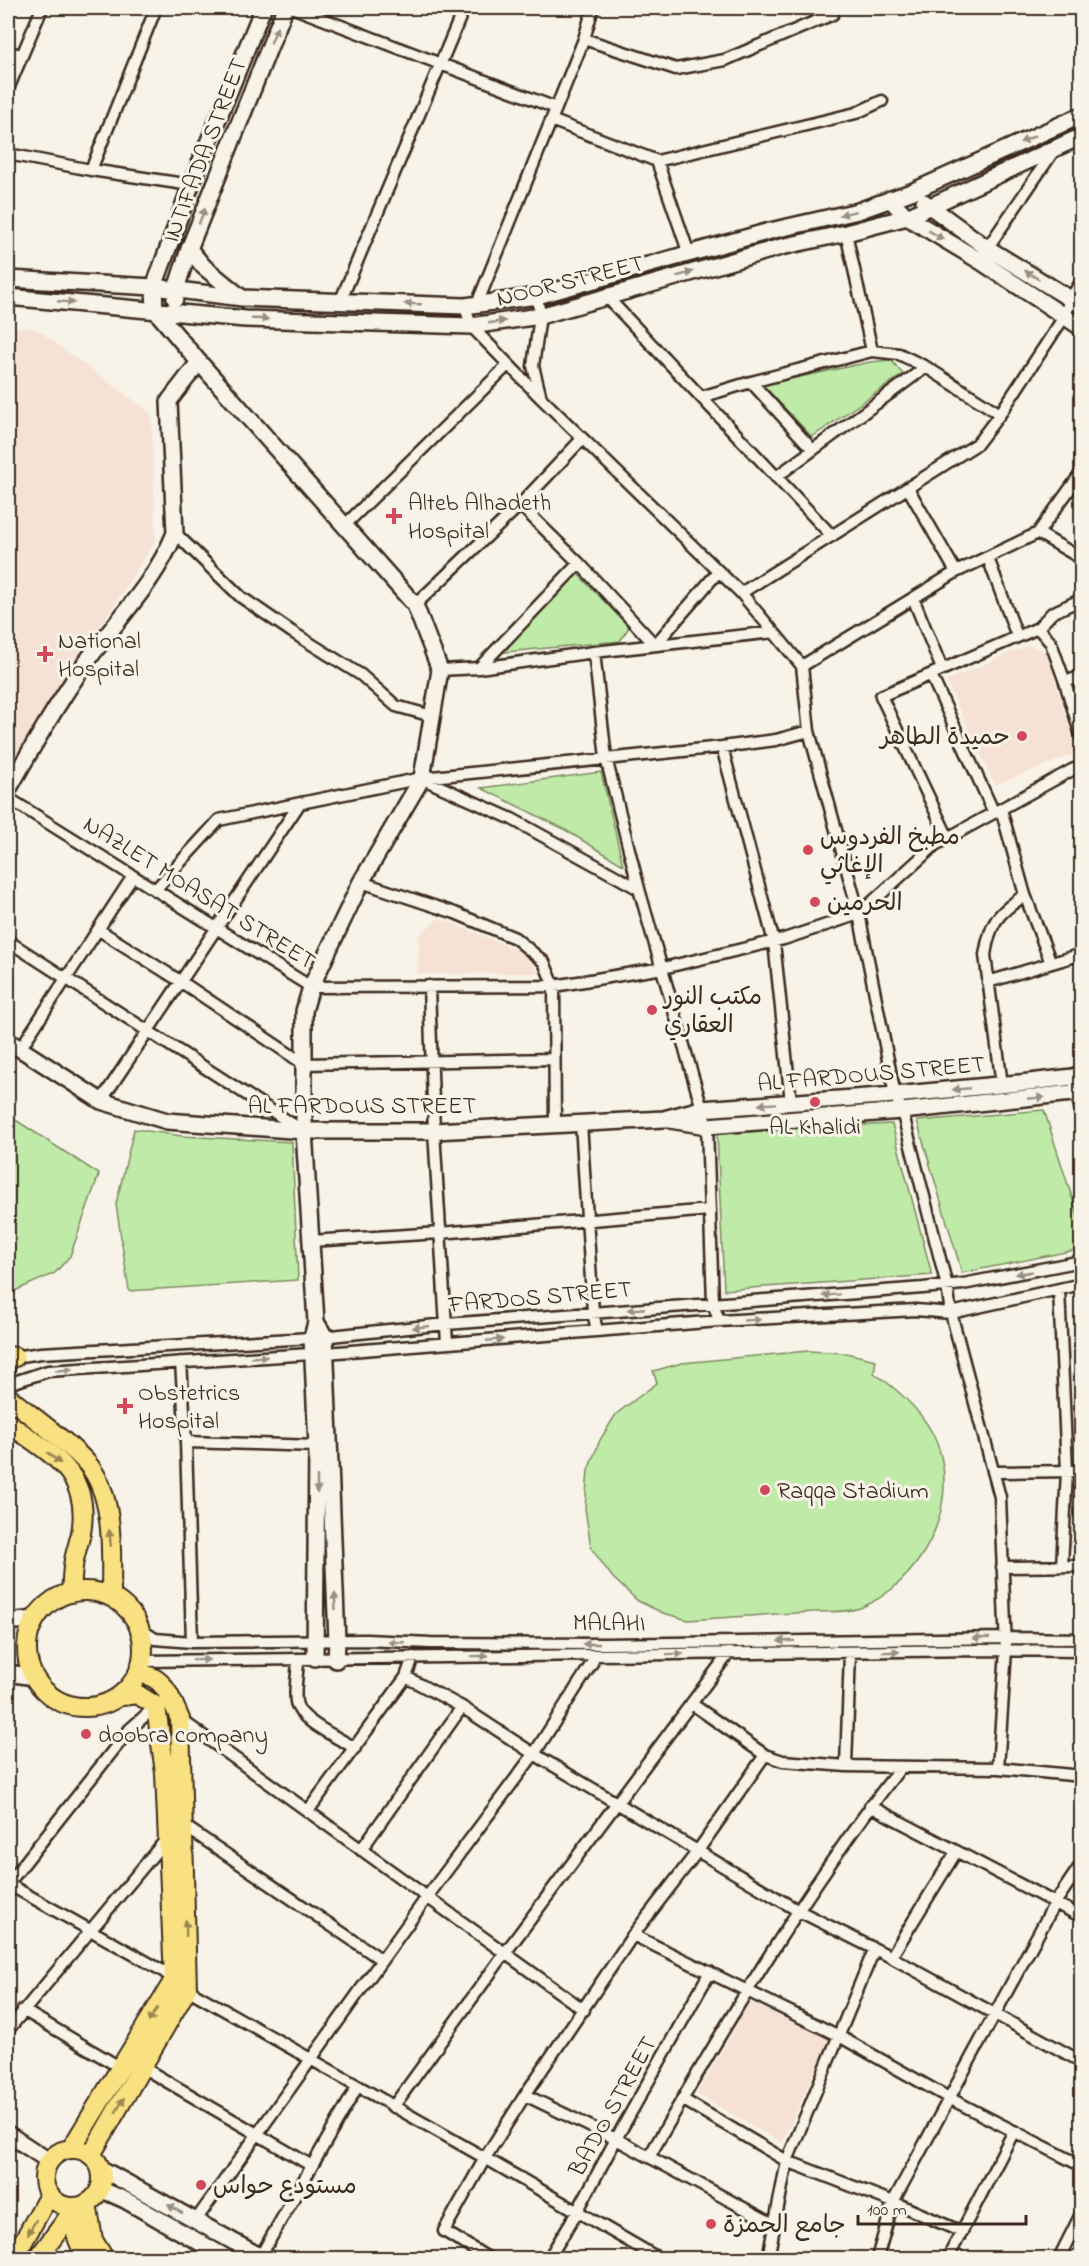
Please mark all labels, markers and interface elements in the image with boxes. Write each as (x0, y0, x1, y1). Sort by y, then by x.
one-way arrow (269, 25, 279, 43)
street label: INTIFADA STREET (155, 53, 258, 248)
one-way arrow (1019, 134, 1037, 144)
one-way arrow (198, 207, 208, 225)
one-way arrow (839, 208, 857, 218)
one-way arrow (928, 229, 944, 240)
street label: NOOR STREET (493, 247, 648, 318)
one-way arrow (676, 269, 694, 278)
one-way arrow (1024, 270, 1040, 281)
one-way arrow (56, 297, 75, 307)
one-way arrow (403, 300, 422, 309)
one-way arrow (250, 315, 269, 324)
one-way arrow (487, 318, 506, 327)
place label: Alteb Alhadeth Hospital (408, 487, 551, 550)
marker: Alteb Alhadeth Hospital (385, 507, 403, 525)
place label: National Hospital (58, 625, 141, 688)
marker: National Hospital (36, 645, 54, 663)
place label: حميدة الطاهر (878, 721, 1010, 756)
marker: حميدة الطاهر (1015, 729, 1029, 743)
street label: NAZLET MOASAT STREET (76, 808, 322, 980)
place label: مطبخ الفردوس الإغاثي (820, 821, 960, 885)
marker: مطبخ الفردوس الإغاثي (801, 843, 815, 857)
place label: الحرمين (827, 887, 902, 922)
marker: الحرمين (808, 895, 822, 909)
place label: مكتب النور العقاري (662, 981, 762, 1044)
marker: مكتب النور العقاري (645, 1003, 659, 1017)
street label: AL FARDOUS STREET (756, 1048, 987, 1103)
one-way arrow (952, 1084, 971, 1094)
street label: AL FARDOUS STREET (248, 1090, 476, 1125)
one-way arrow (1026, 1093, 1045, 1103)
marker: AL Khalidi (808, 1095, 822, 1109)
one-way arrow (757, 1099, 776, 1109)
place label: AL Khalidi (769, 1111, 861, 1146)
one-way arrow (1015, 1269, 1034, 1278)
street label: FARDOS STREET (446, 1273, 633, 1324)
one-way arrow (821, 1290, 840, 1299)
one-way arrow (627, 1304, 646, 1314)
one-way arrow (743, 1315, 762, 1324)
one-way arrow (411, 1322, 430, 1332)
one-way arrow (486, 1335, 505, 1344)
one-way arrow (249, 1353, 268, 1362)
one-way arrow (55, 1365, 74, 1375)
place label: Obstetrics Hospital (138, 1377, 240, 1440)
marker: Obstetrics Hospital (116, 1397, 134, 1415)
one-way arrow (46, 1452, 62, 1465)
one-way arrow (312, 1475, 322, 1494)
place label: Raqqa Stadium (777, 1475, 929, 1510)
marker: Raqqa Stadium (758, 1483, 772, 1497)
one-way arrow (105, 1528, 115, 1547)
one-way arrow (331, 1592, 340, 1611)
street label: MALAHI (573, 1607, 645, 1642)
one-way arrow (972, 1633, 991, 1643)
one-way arrow (777, 1636, 796, 1646)
one-way arrow (387, 1637, 406, 1646)
one-way arrow (582, 1639, 601, 1649)
one-way arrow (882, 1647, 901, 1657)
one-way arrow (666, 1649, 685, 1659)
one-way arrow (471, 1651, 490, 1661)
one-way arrow (192, 1655, 211, 1665)
place label: doobra company (98, 1719, 268, 1755)
marker: doobra company (79, 1727, 93, 1741)
one-way arrow (181, 1918, 190, 1937)
one-way arrow (148, 2007, 158, 2024)
street label: BADO STREET (561, 2030, 667, 2185)
one-way arrow (115, 2097, 126, 2113)
place label: مستودع حواس (213, 2170, 357, 2205)
marker: مستودع حواس (194, 2178, 208, 2192)
scale bar (858, 2188, 1026, 2226)
text: 100 m (867, 2198, 907, 2224)
one-way arrow (166, 2204, 183, 2214)
place label: جامع الحمزة (723, 2209, 846, 2244)
marker: جامع الحمزة (704, 2217, 718, 2231)
one-way arrow (27, 2219, 37, 2236)

